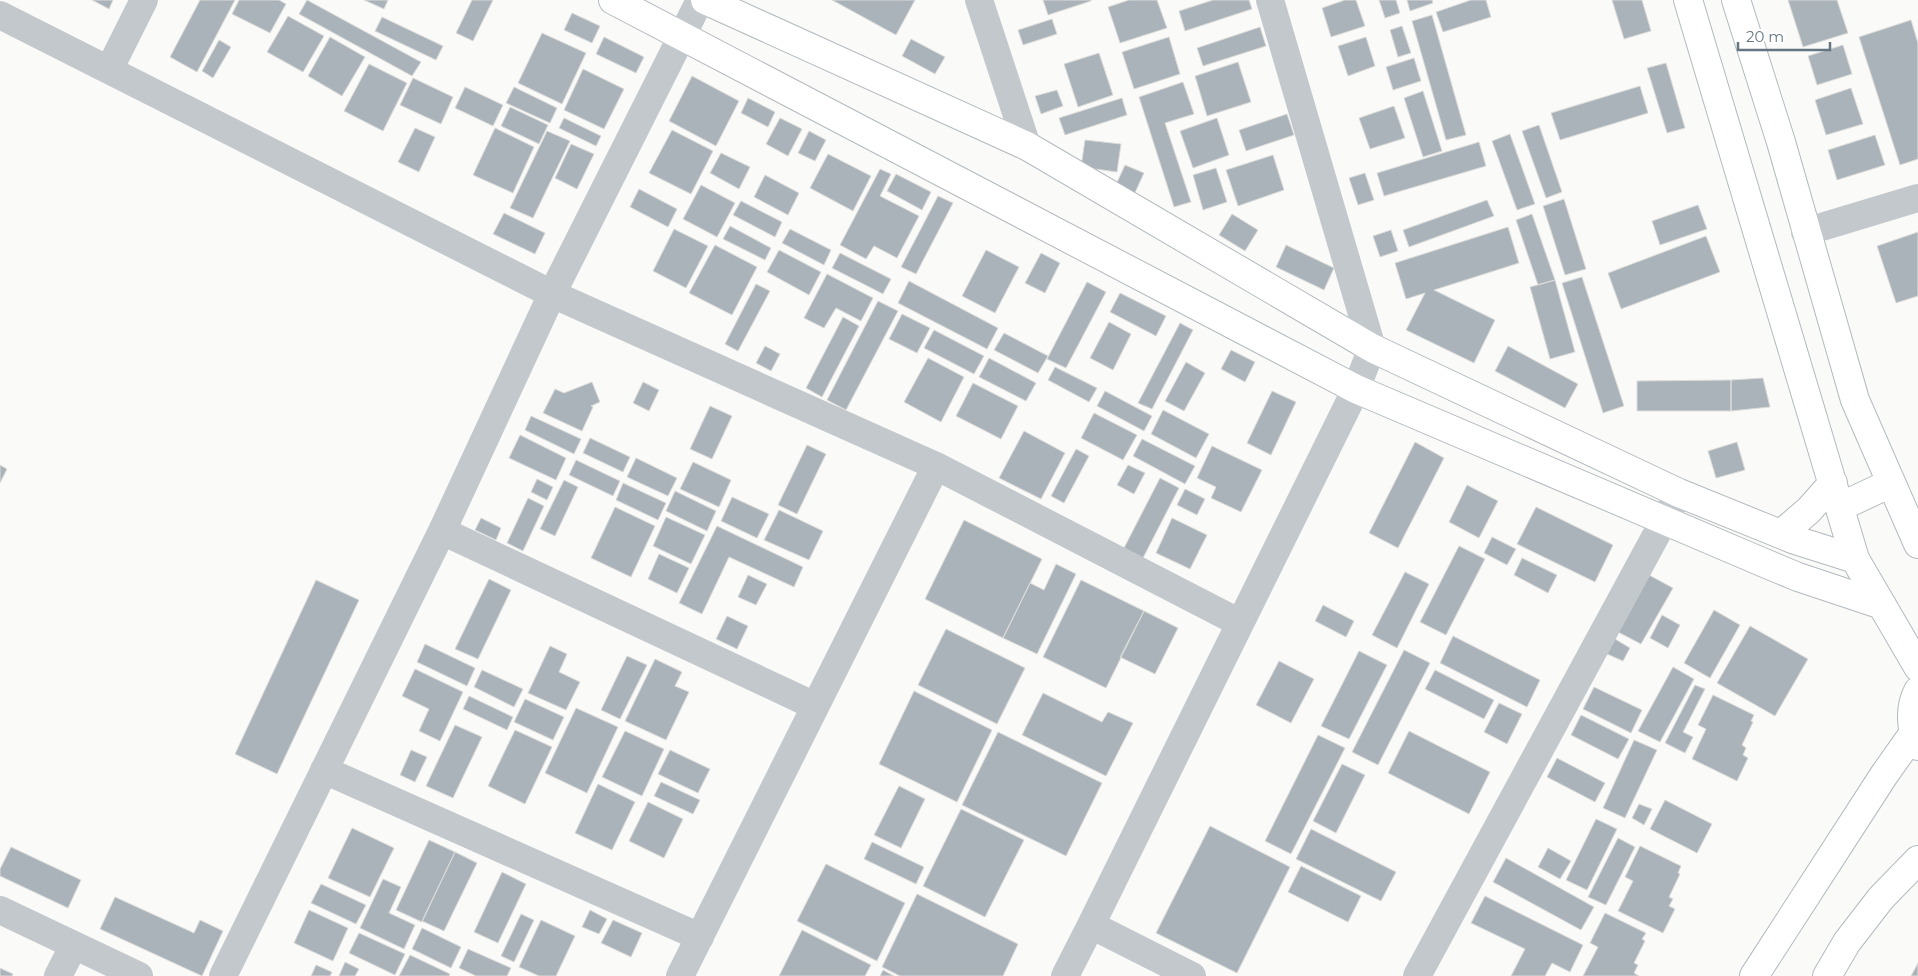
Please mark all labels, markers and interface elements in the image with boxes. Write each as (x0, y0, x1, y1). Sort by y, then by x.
scale bar (1738, 20, 1830, 52)
text: 20 m (1746, 27, 1784, 46)

